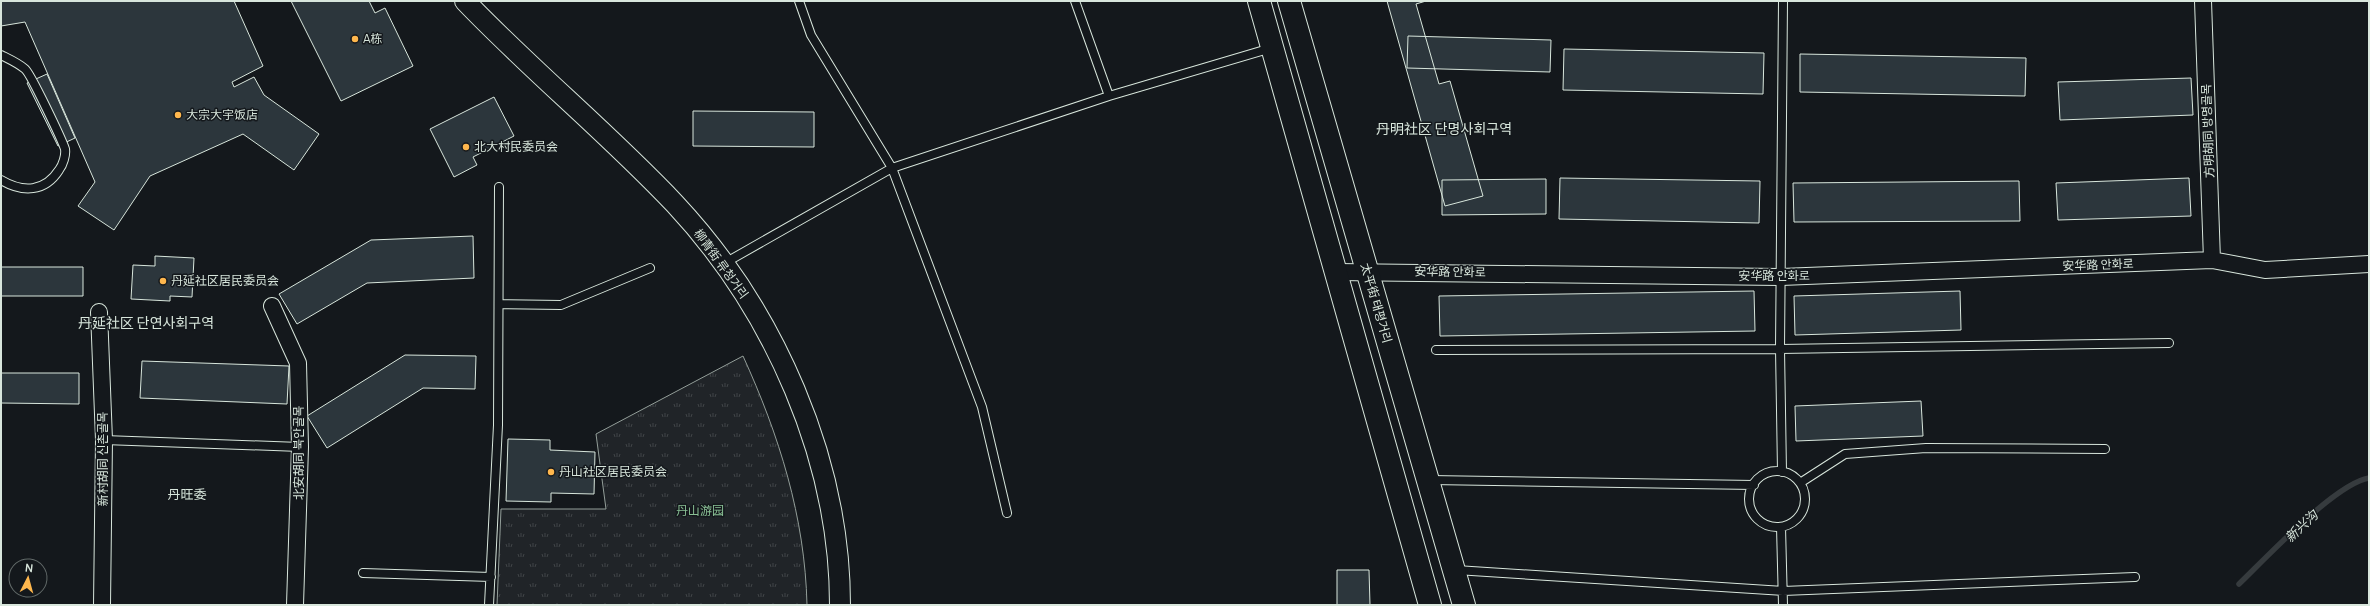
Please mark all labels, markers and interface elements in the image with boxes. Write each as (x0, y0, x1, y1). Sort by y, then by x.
place label: A栋 (363, 30, 383, 47)
marker: A栋 (350, 34, 360, 44)
street label: 方明胡同 방명골목 (2197, 83, 2218, 179)
place label: 大宗大宇饭店 (186, 106, 258, 123)
marker: 大宗大宇饭店 (173, 110, 183, 120)
district label: 丹明社区 단명사회구역 (1376, 119, 1512, 138)
place label: 北大村民委员会 (474, 138, 558, 155)
marker: 北大村民委员会 (461, 142, 471, 152)
street label: 柳青街 류청거리 (690, 225, 753, 302)
street label: 安华路 안화로 (2062, 255, 2134, 274)
street label: 太平街 태평거리 (1357, 261, 1396, 345)
street label: 安华路 안화로 (1414, 262, 1486, 281)
street label: 安华路 안화로 (1738, 267, 1810, 284)
place label: 丹延社区居民委员会 (171, 272, 279, 289)
marker: 丹延社区居民委员会 (158, 276, 168, 286)
district label: 丹延社区 단연사회구역 (78, 313, 214, 332)
street label: 北安胡同 북안골목 (290, 406, 307, 500)
street label: 新村胡同 신촌골목 (94, 412, 111, 506)
place label: 丹山社区居民委员会 (559, 463, 667, 480)
marker: 丹山社区居民委员会 (546, 467, 556, 477)
district label: 丹旺委 (167, 485, 207, 503)
park label: 丹山游园 (676, 502, 724, 519)
water label: 新兴沟 (2281, 505, 2323, 546)
north arrow (8, 558, 48, 598)
text: N (24, 560, 34, 575)

